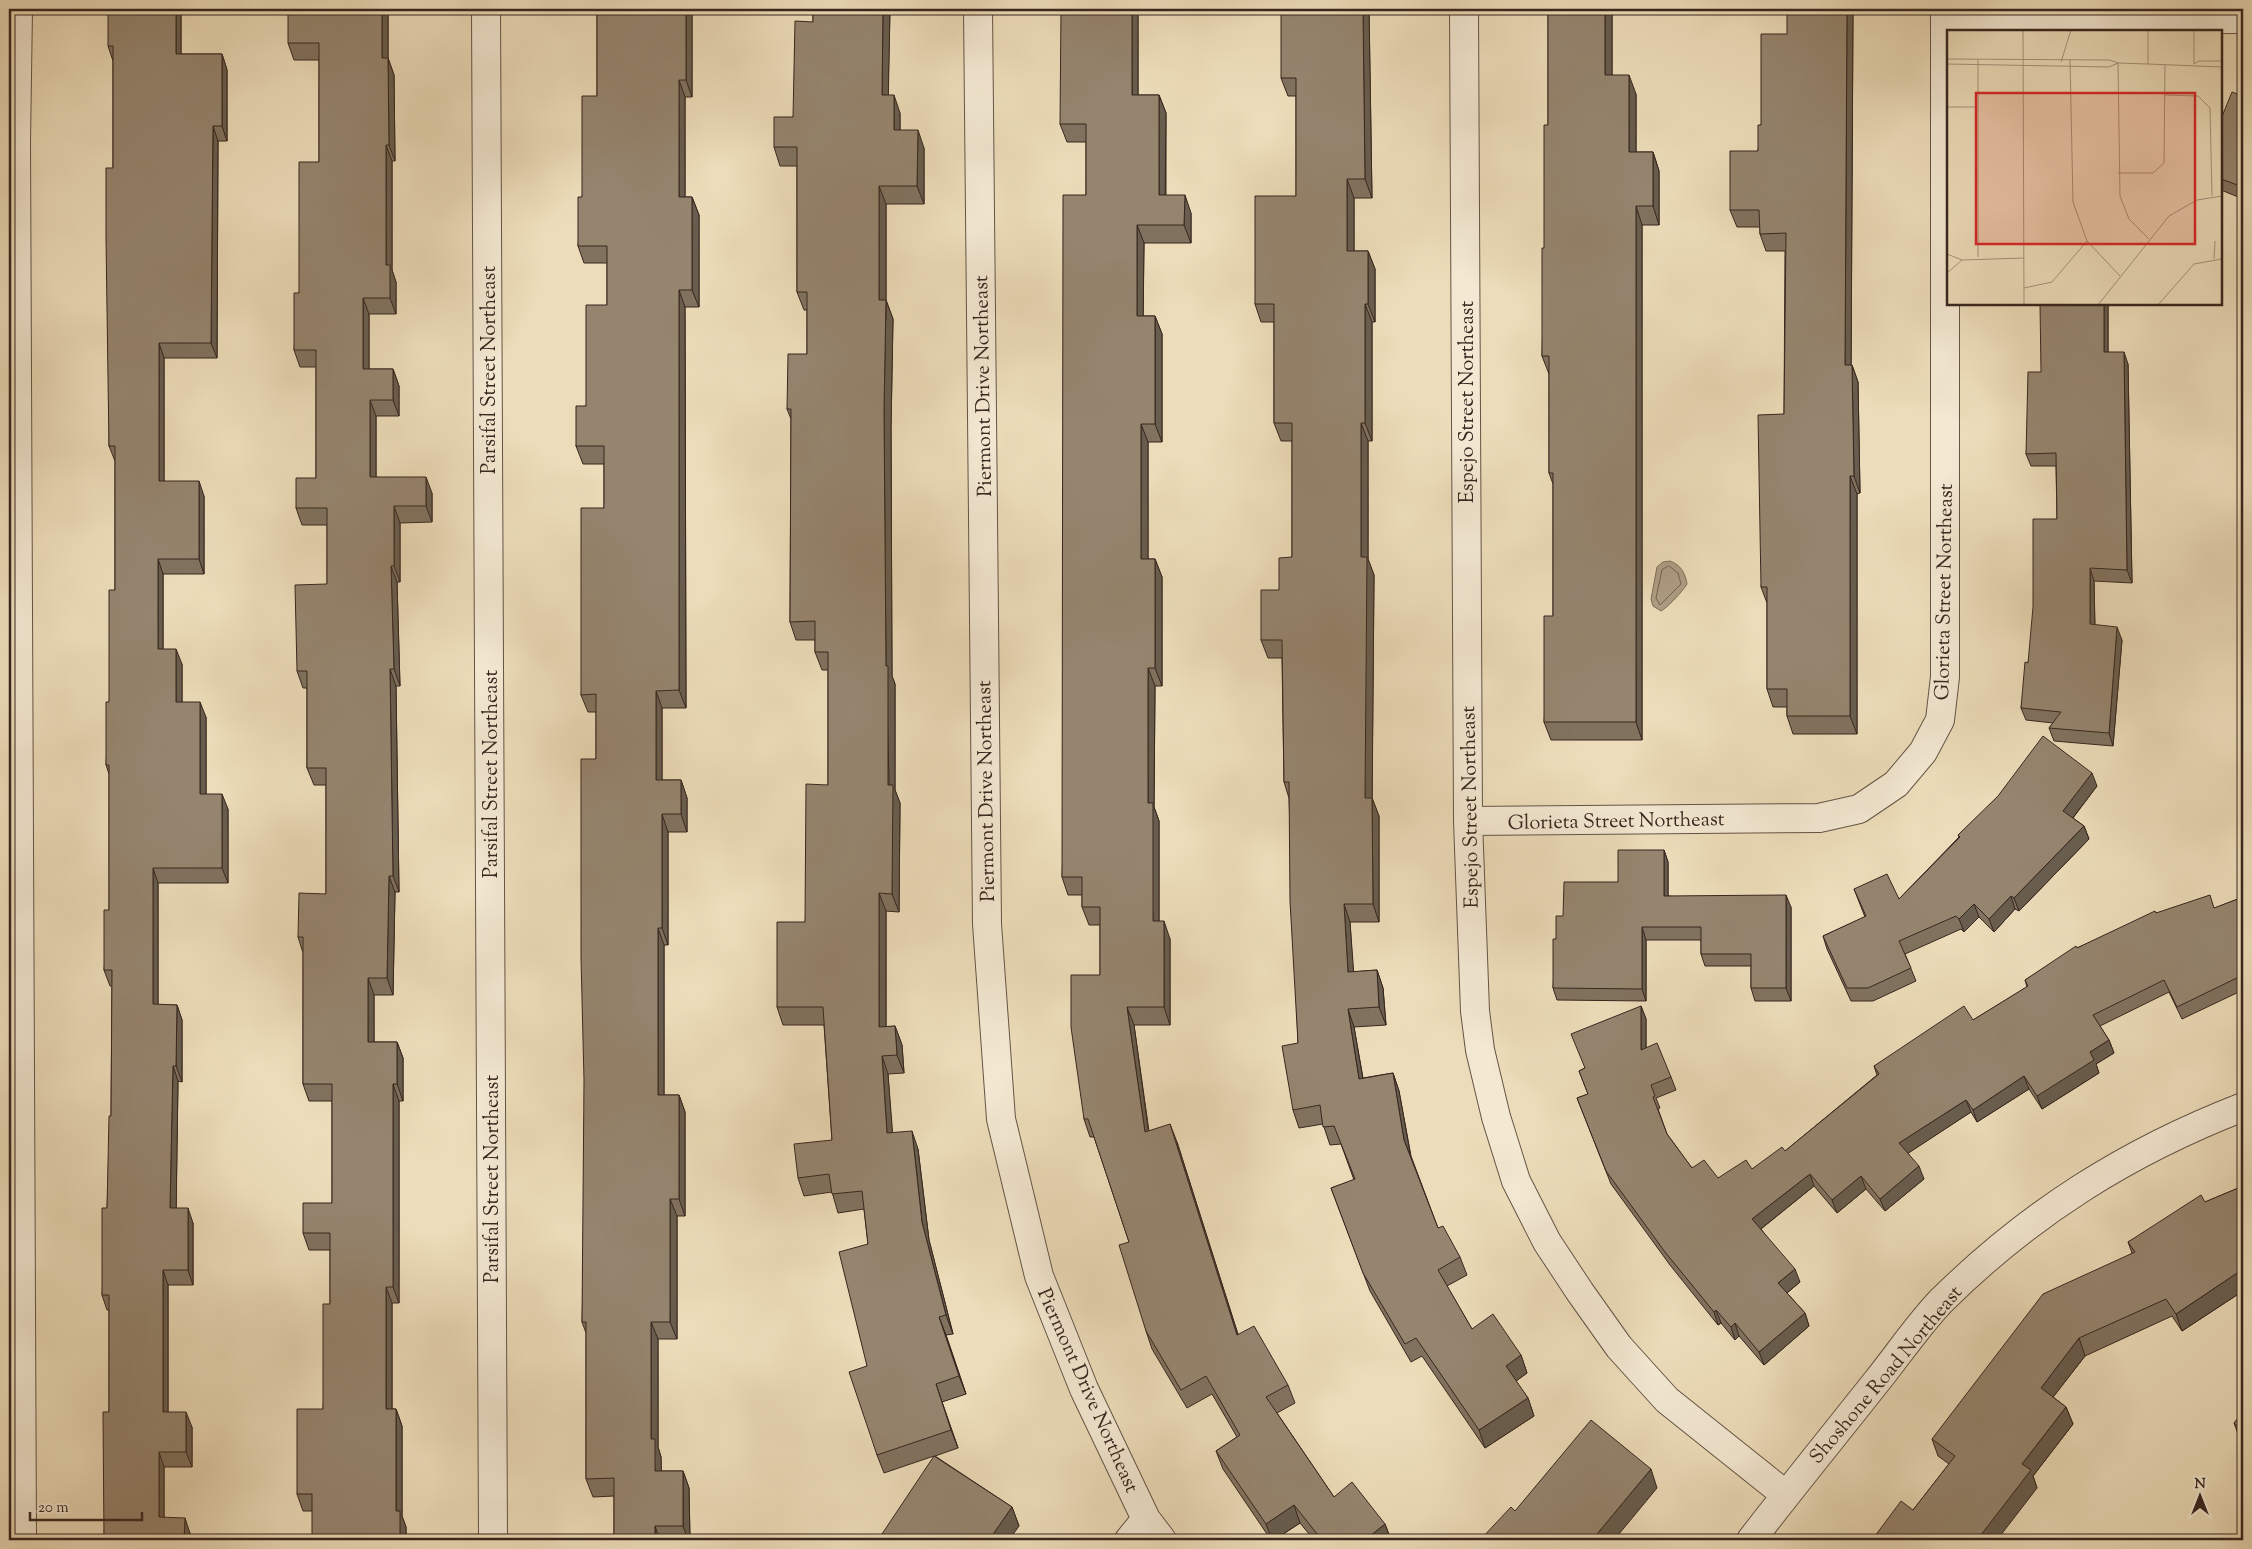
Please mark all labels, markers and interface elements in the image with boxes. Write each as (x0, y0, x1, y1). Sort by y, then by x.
inset map (1947, 30, 2222, 305)
street label: Parsifal Street Northeast (476, 266, 505, 474)
street label: Piermont Drive Northeast (968, 275, 1001, 497)
street label: Espejo Street Northeast (1454, 301, 1483, 503)
street label: Glorieta Street Northeast (1929, 483, 1962, 701)
street label: Parsifal Street Northeast (478, 670, 507, 878)
street label: Piermont Drive Northeast (971, 680, 1004, 902)
street label: Espejo Street Northeast (1455, 705, 1488, 909)
street label: Glorieta Street Northeast (1507, 806, 1725, 839)
street label: Parsifal Street Northeast (479, 1075, 508, 1283)
street label: Shoshone Road Northeast (1804, 1280, 1970, 1471)
street label: Piermont Drive Northeast (1028, 1284, 1145, 1498)
north arrow (2174, 1472, 2224, 1522)
text: N (2194, 1475, 2206, 1495)
scale bar (30, 1489, 142, 1521)
text: 20 m (38, 1498, 69, 1519)

